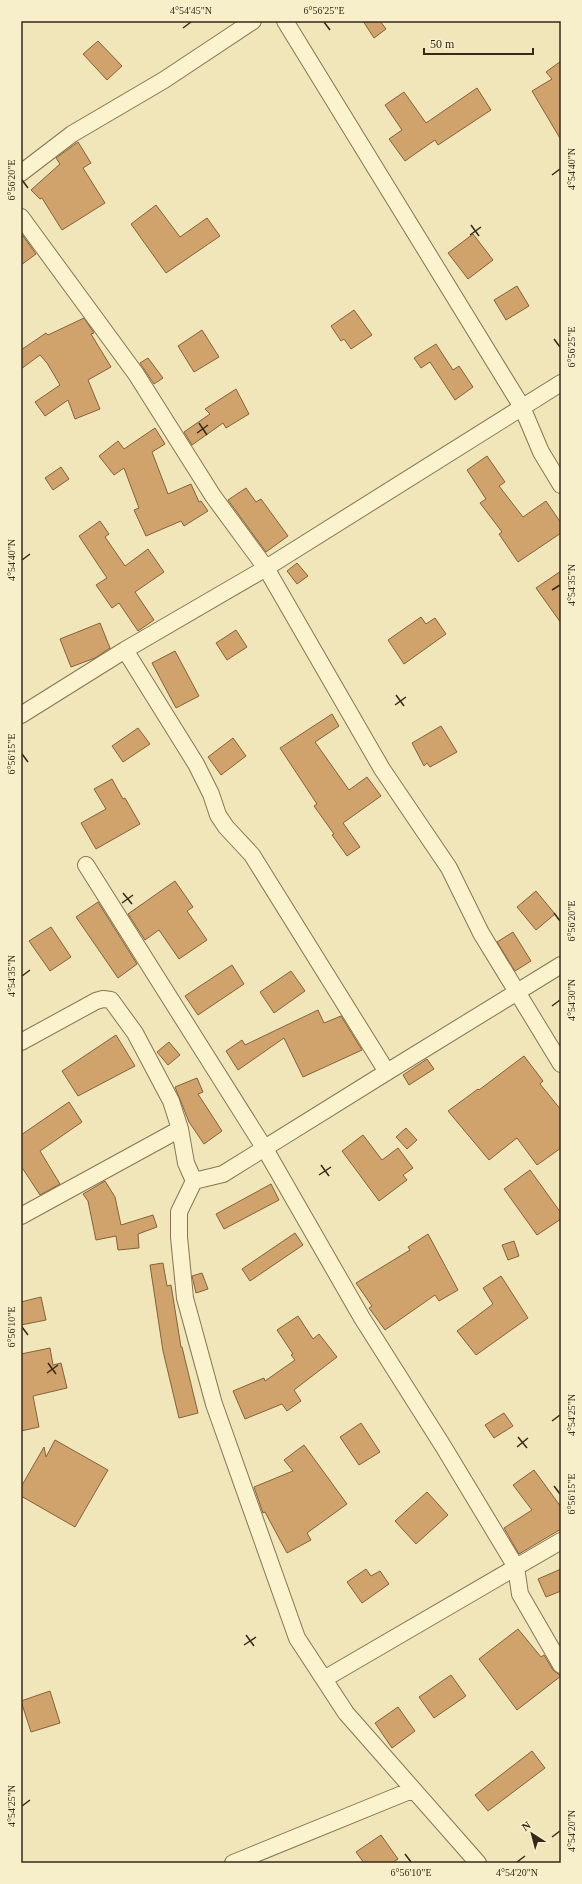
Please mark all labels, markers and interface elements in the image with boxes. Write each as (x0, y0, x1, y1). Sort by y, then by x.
text: 4°54'45"N (170, 5, 212, 16)
text: 6°56'25"E (304, 5, 345, 16)
scale bar (424, 30, 533, 56)
text: 50 m (430, 37, 455, 51)
text: 4°54'40"N (566, 148, 577, 190)
text: 6°56'20"E (6, 160, 17, 201)
text: 6°56'25"E (566, 327, 577, 368)
text: 4°54'40"N (6, 539, 17, 581)
text: 4°54'35"N (566, 564, 577, 606)
text: 6°56'15"E (6, 734, 17, 775)
text: 6°56'20"E (566, 901, 577, 942)
text: 4°54'35"N (6, 955, 17, 997)
text: 4°54'30"N (566, 979, 577, 1021)
text: 6°56'10"E (6, 1307, 17, 1348)
text: 4°54'25"N (566, 1394, 577, 1436)
text: 6°56'15"E (566, 1474, 577, 1515)
text: 4°54'25"N (6, 1785, 17, 1827)
text: 4°54'20"N (566, 1810, 577, 1852)
north arrow (512, 1814, 552, 1854)
text: N (519, 1819, 533, 1833)
text: 6°56'10"E (391, 1867, 432, 1878)
text: 4°54'20"N (496, 1867, 538, 1878)

